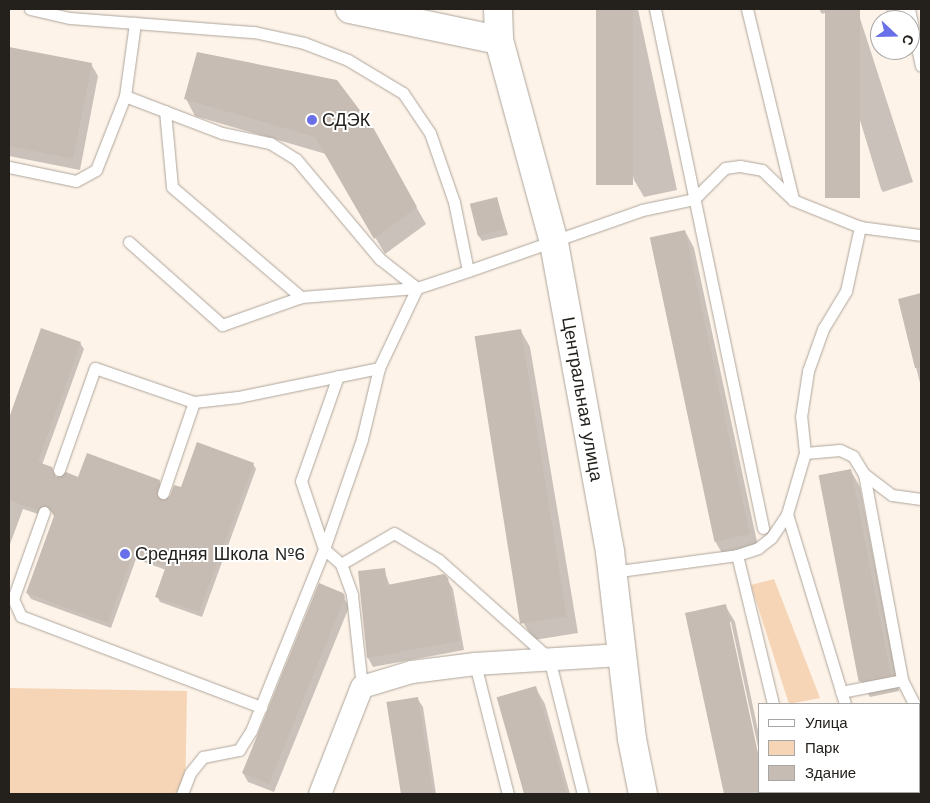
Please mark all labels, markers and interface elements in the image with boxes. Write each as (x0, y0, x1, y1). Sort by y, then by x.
north arrow (870, 10, 920, 60)
text: С (899, 32, 917, 48)
place label: СДЭК (322, 109, 370, 131)
marker: СДЭК (306, 114, 318, 126)
street label: Центральная улица (557, 315, 607, 483)
place label: Средняя Школа №6 (135, 543, 305, 565)
marker: Средняя Школа №6 (119, 548, 131, 560)
legend (758, 703, 920, 793)
text: Улица (805, 714, 848, 732)
text: Парк (805, 739, 839, 757)
text: Здание (805, 764, 856, 782)

